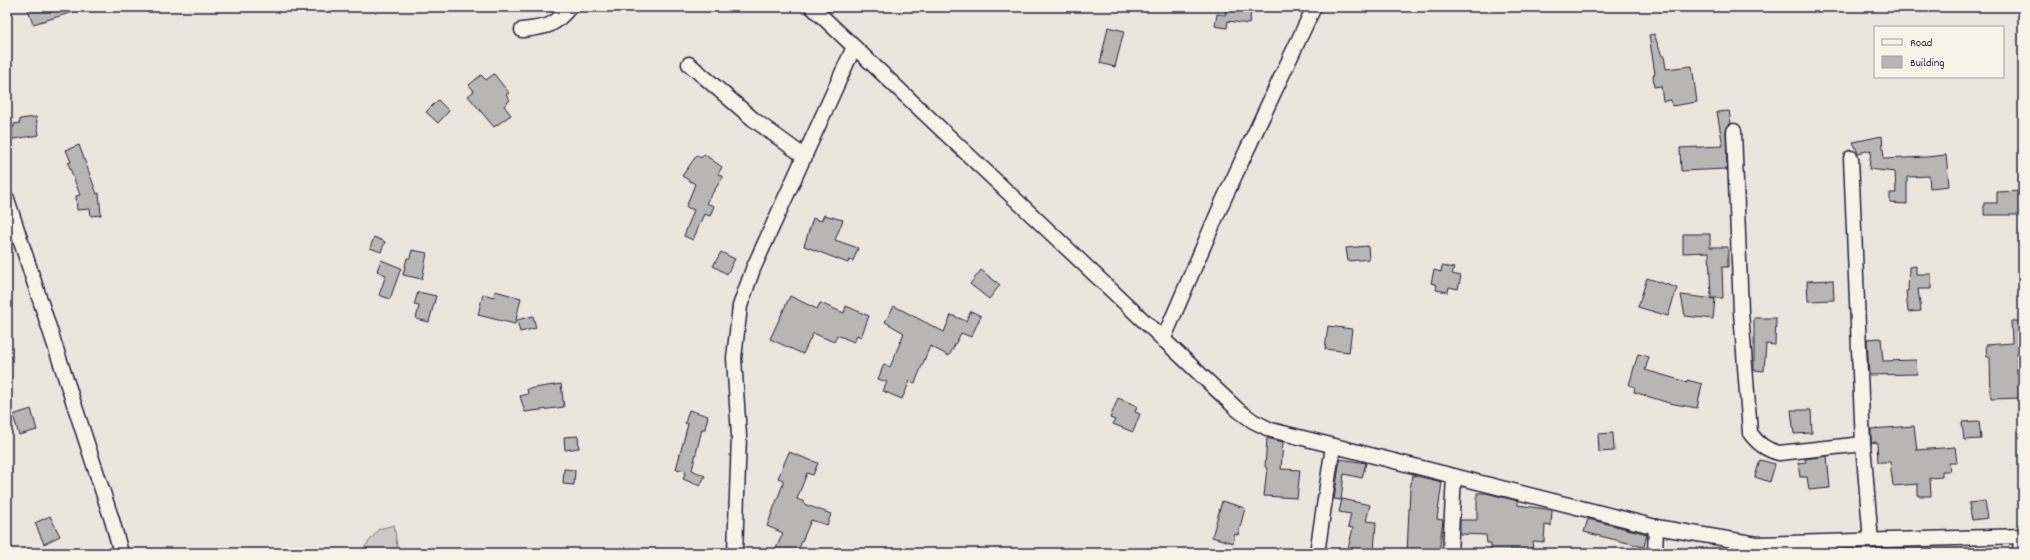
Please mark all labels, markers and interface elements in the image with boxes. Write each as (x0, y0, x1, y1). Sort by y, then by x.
legend (1874, 26, 2004, 78)
text: Road (1910, 35, 1932, 52)
text: Building (1910, 55, 1945, 72)

